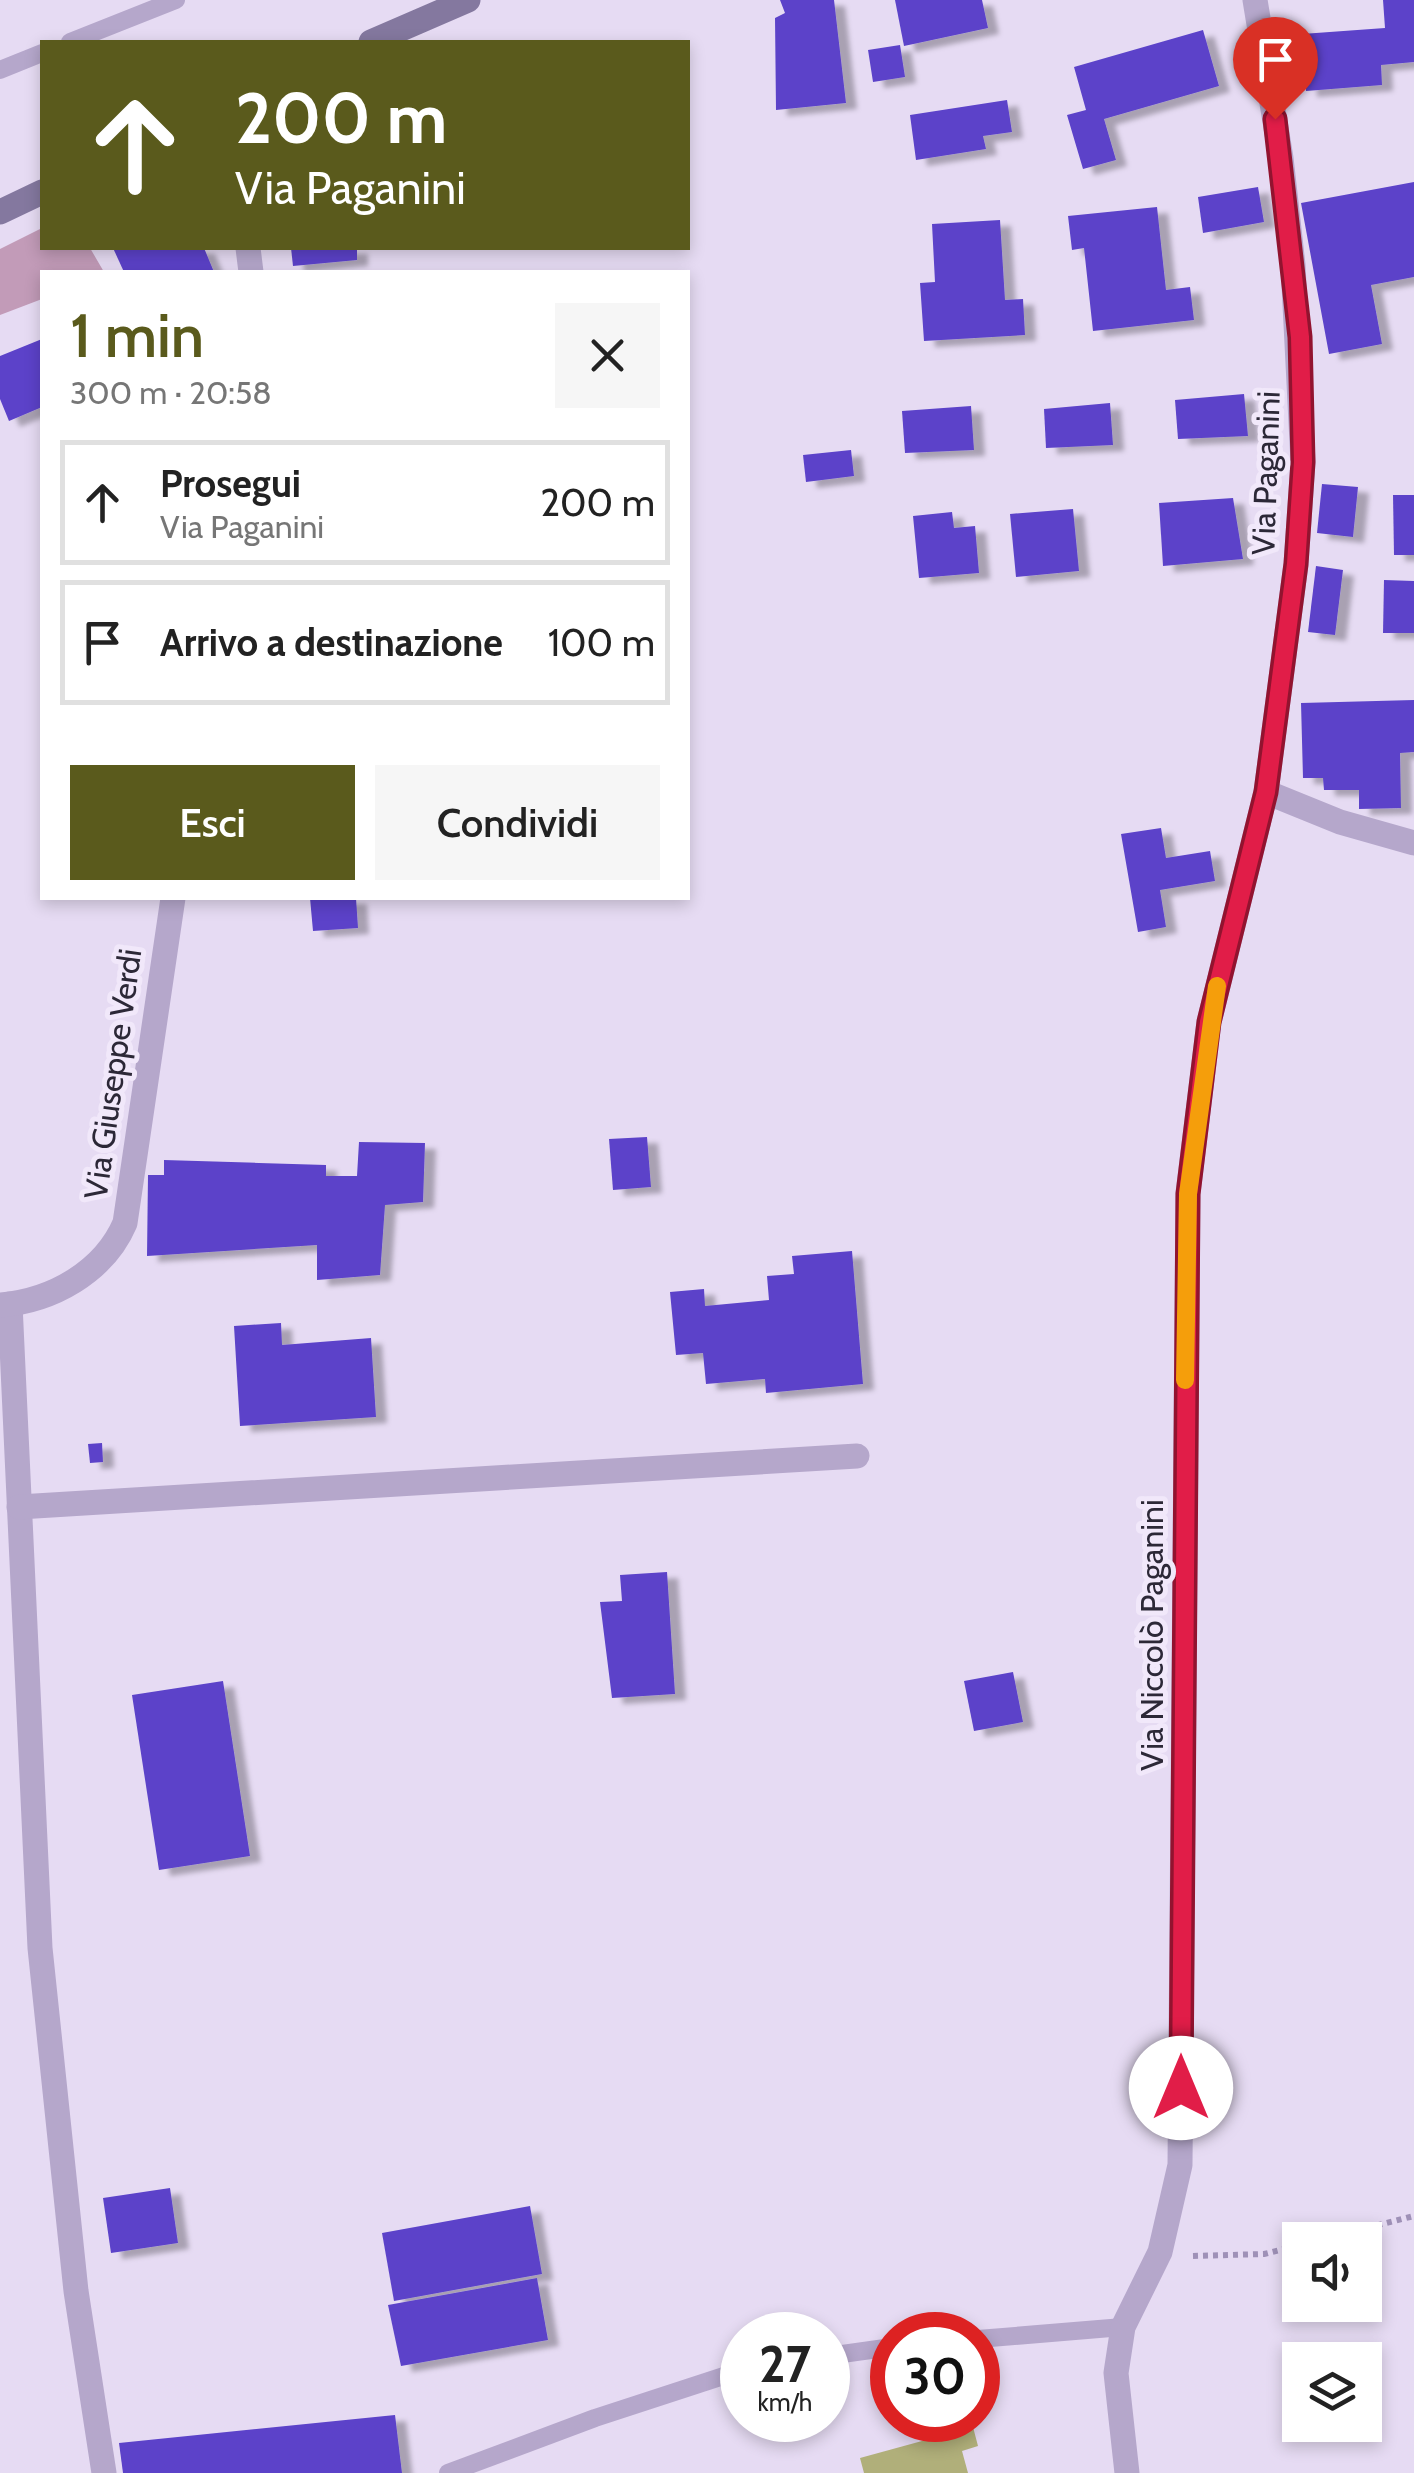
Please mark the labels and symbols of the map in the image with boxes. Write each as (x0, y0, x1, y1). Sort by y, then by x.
pin (1233, 17, 1318, 120)
street label: Via Paganini (1243, 390, 1288, 556)
street label: Via Giuseppe Verdi (76, 946, 149, 1202)
street label: Via Niccolò Paganini (1132, 1499, 1171, 1771)
position arrow (1129, 2036, 1233, 2140)
speed limit sign: 30 (870, 2312, 1000, 2442)

